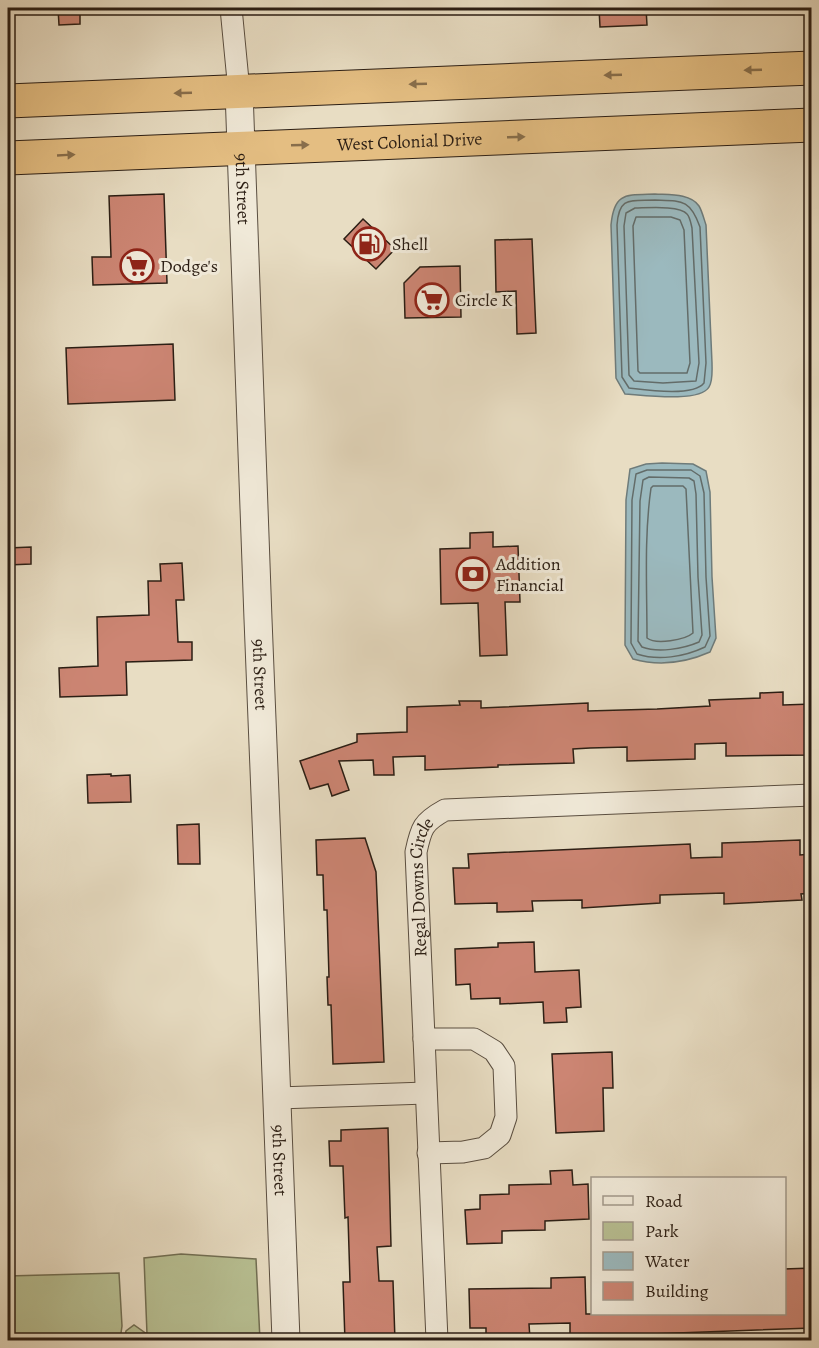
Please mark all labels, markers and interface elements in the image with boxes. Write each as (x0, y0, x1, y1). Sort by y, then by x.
one-way arrow (744, 65, 763, 74)
one-way arrow (603, 71, 622, 80)
one-way arrow (409, 79, 428, 88)
one-way arrow (174, 89, 193, 98)
street label: West Colonial Drive (336, 127, 483, 157)
one-way arrow (506, 132, 525, 141)
one-way arrow (291, 141, 310, 150)
one-way arrow (56, 151, 75, 160)
street label: 9th Street (229, 153, 256, 225)
fuel station icon: Shell (351, 226, 387, 262)
place label: Shell (392, 232, 428, 256)
supermarket icon: Dodge's (119, 248, 155, 284)
place label: Dodge's (160, 254, 218, 278)
supermarket icon: Circle K (414, 282, 450, 318)
place label: Circle K (455, 288, 513, 312)
place label: Addition Financial (495, 552, 564, 597)
bank icon: Addition Financial (455, 556, 491, 592)
street label: 9th Street (247, 638, 274, 711)
street label: Regal Downs Circle (404, 811, 439, 957)
street label: 9th Street (266, 1124, 293, 1197)
legend (591, 1177, 786, 1315)
text: Road (645, 1189, 683, 1213)
text: Park (645, 1219, 679, 1243)
text: Water (644, 1249, 690, 1273)
text: Building (645, 1279, 709, 1303)

